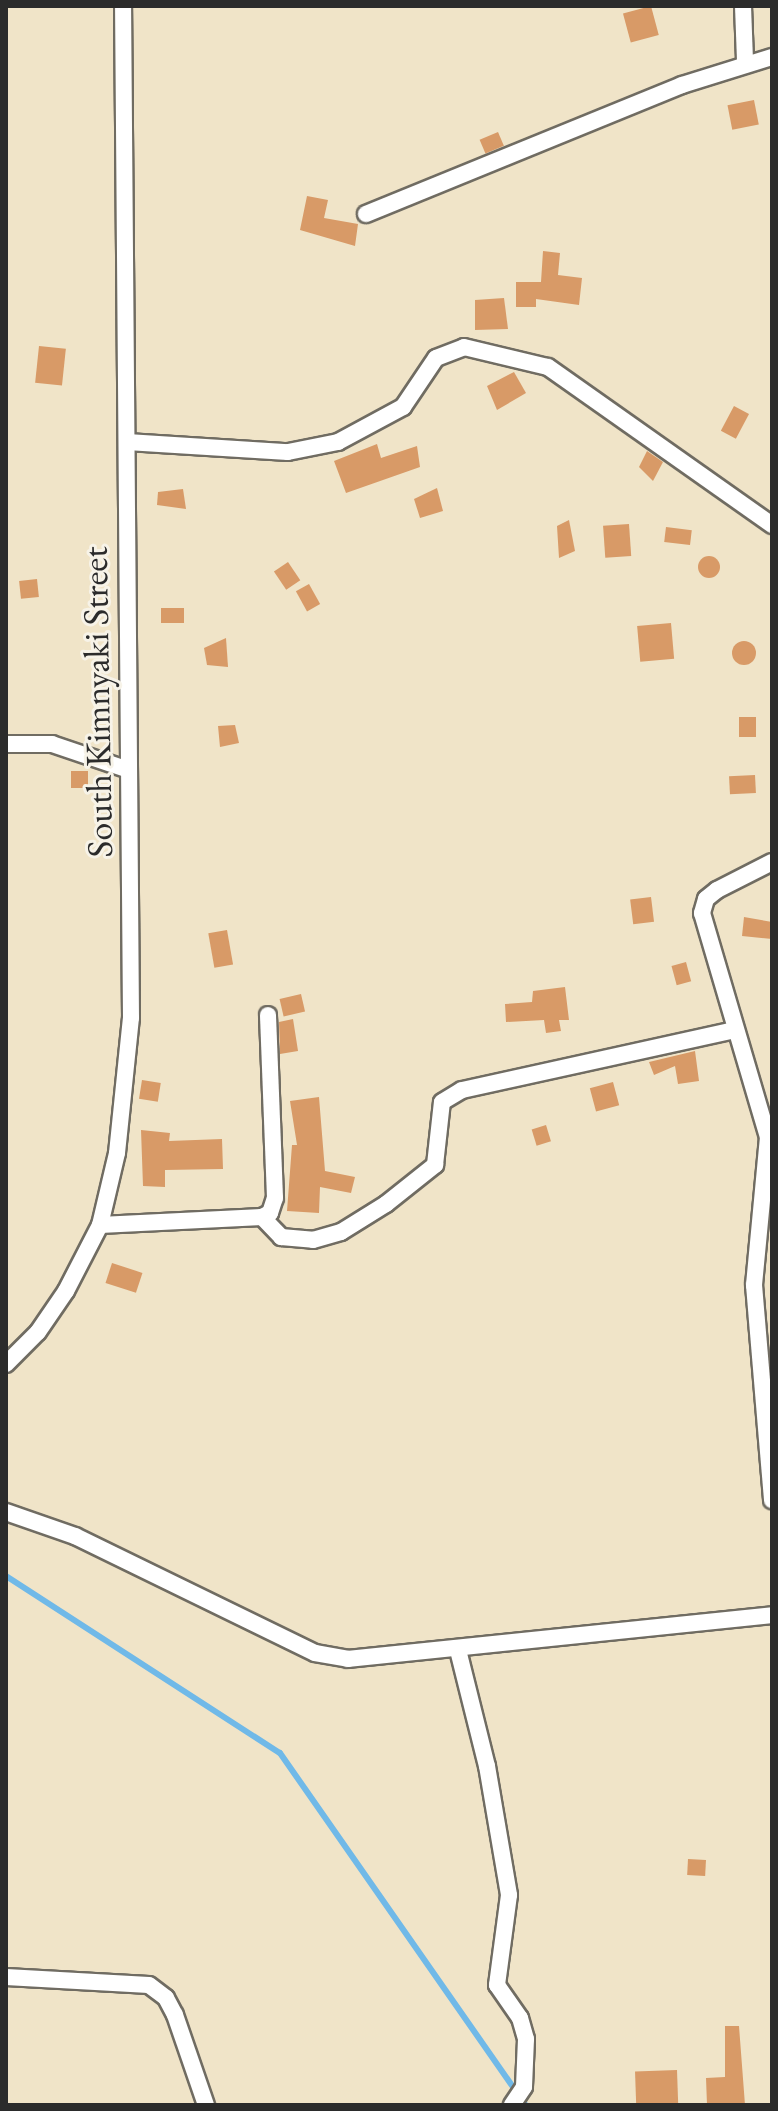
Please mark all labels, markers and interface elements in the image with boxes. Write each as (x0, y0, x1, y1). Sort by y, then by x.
street label: South Kimnyaki Street (73, 546, 121, 858)

